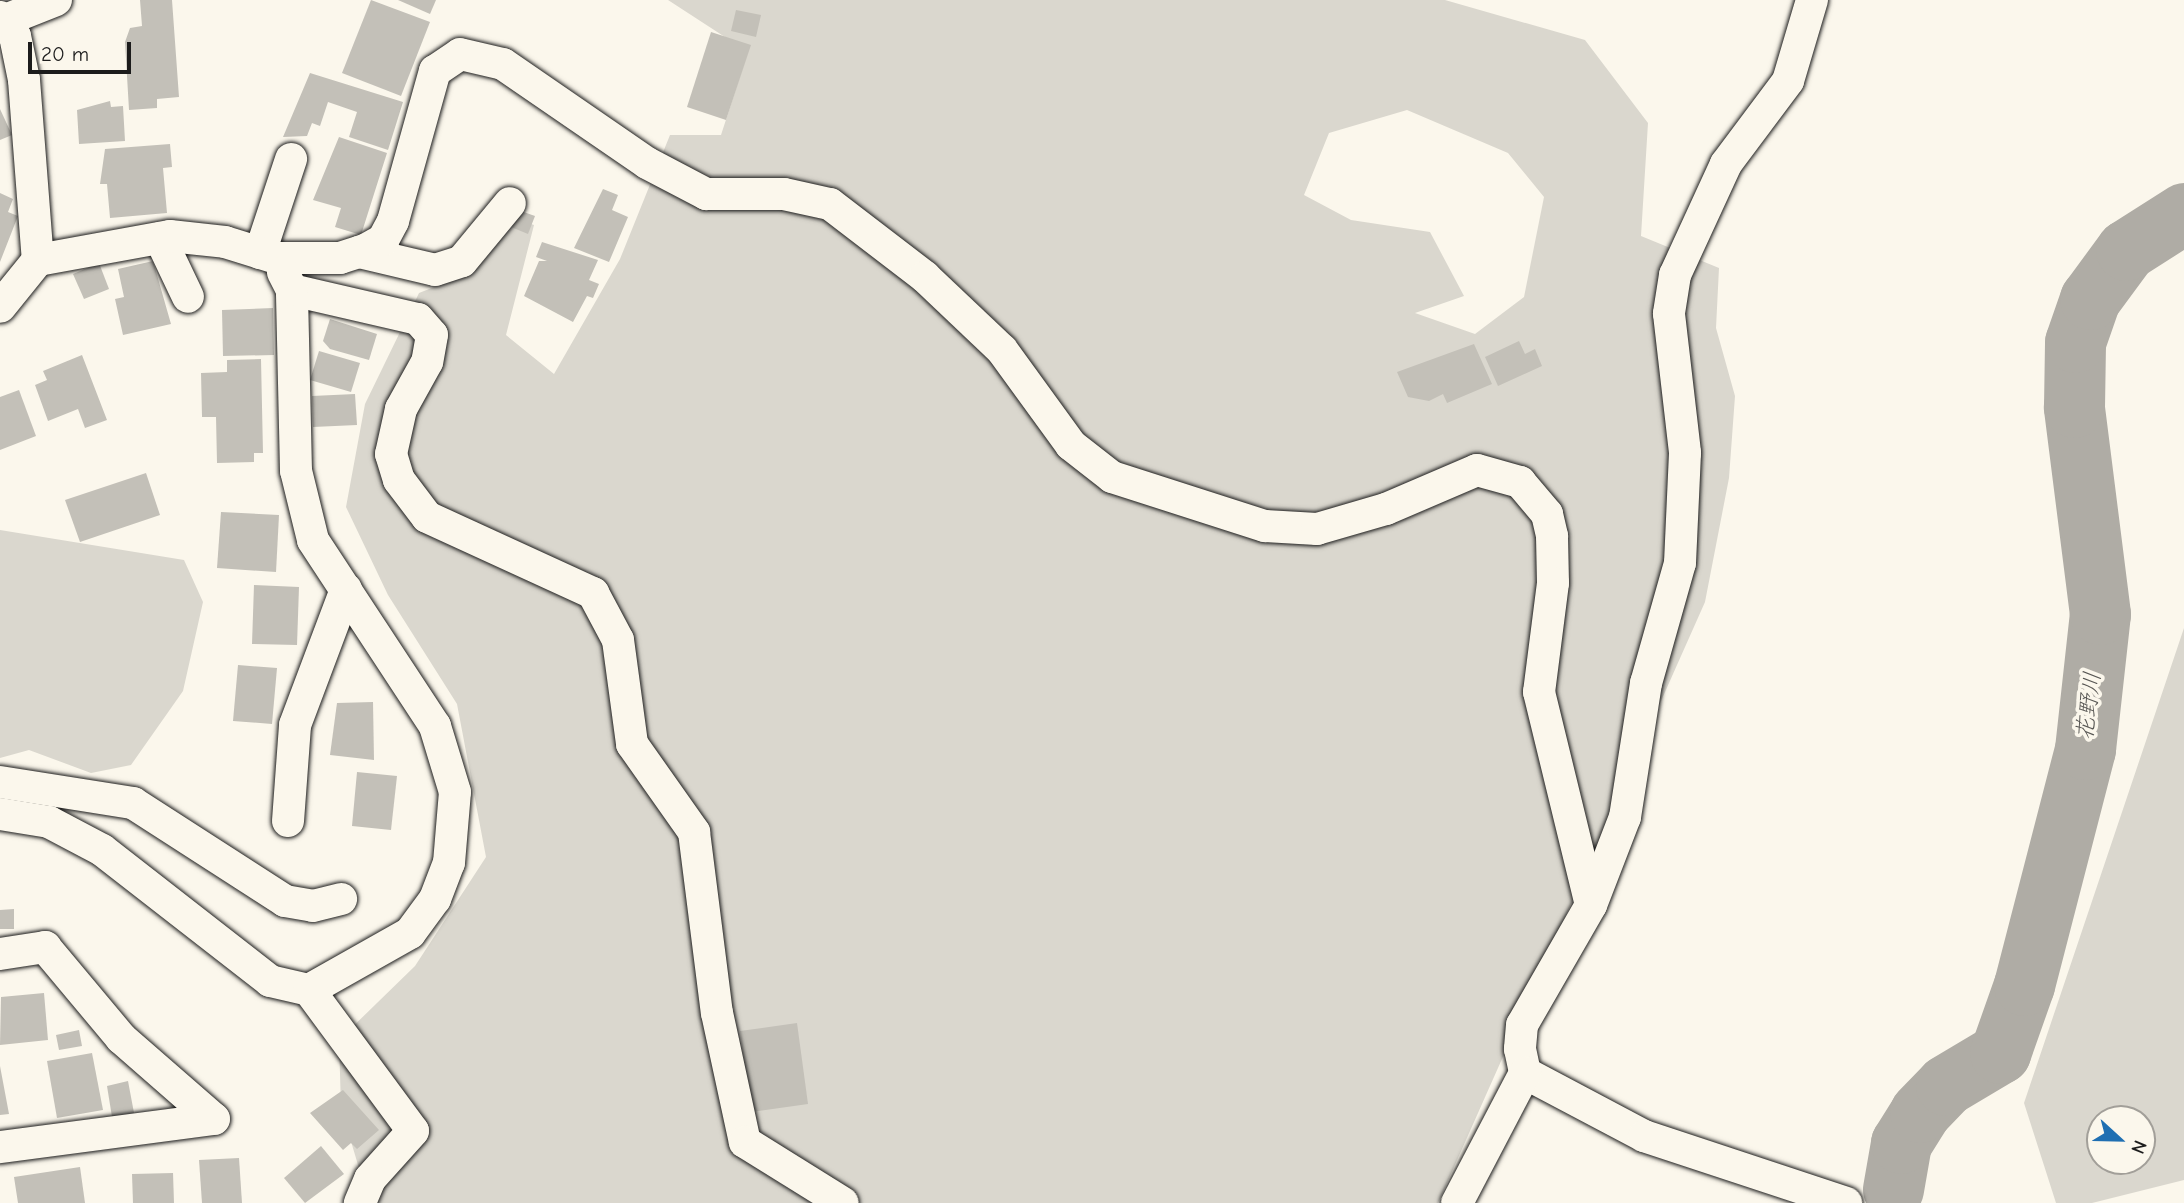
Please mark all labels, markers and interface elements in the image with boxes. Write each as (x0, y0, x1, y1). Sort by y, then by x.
scale bar (32, 28, 135, 72)
text: 20 m (41, 42, 89, 66)
water label: 花野川 (2071, 670, 2107, 742)
north arrow (2086, 1105, 2156, 1175)
text: N (2126, 1137, 2151, 1157)

